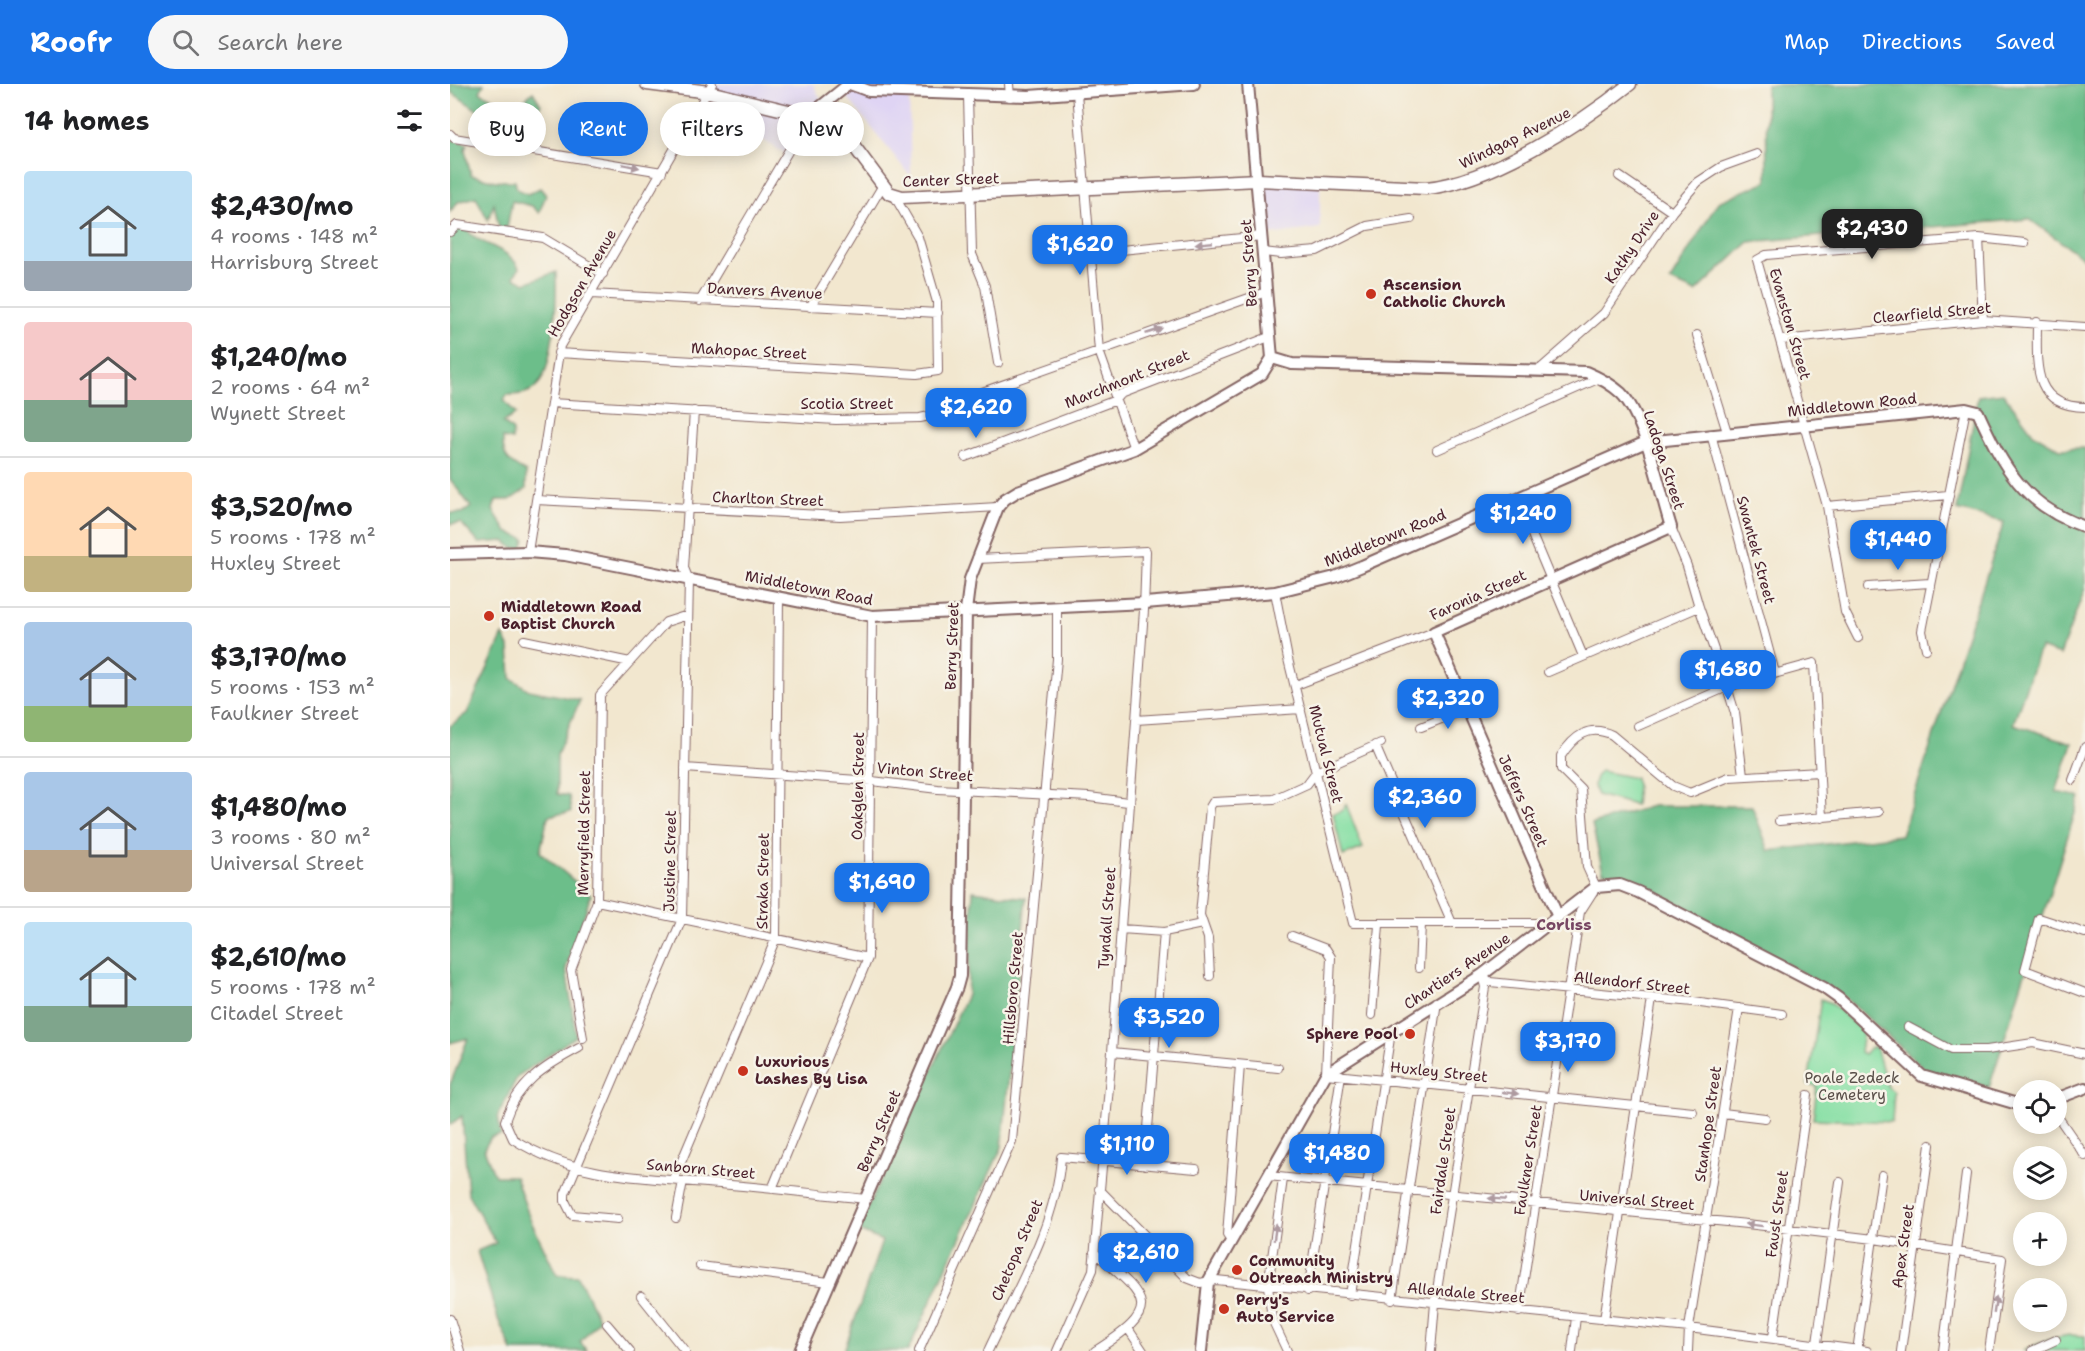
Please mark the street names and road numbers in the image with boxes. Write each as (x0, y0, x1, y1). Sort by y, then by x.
street label: Windgap Avenue (1456, 102, 1574, 174)
street label: Center Street (902, 168, 1000, 192)
street label: Kathy Drive (1600, 206, 1664, 288)
street label: Berry Street (1236, 218, 1262, 308)
street label: Hodgson Avenue (543, 225, 621, 341)
street label: Evanston Street (1764, 266, 1816, 382)
street label: Danvers Avenue (707, 278, 823, 304)
street label: Clearfield Street (1872, 298, 1992, 328)
street label: Mahopac Street (690, 338, 808, 364)
street label: Marchmont Street (1062, 345, 1192, 413)
street label: Middletown Road (1786, 388, 1918, 422)
street label: Scotia Street (800, 394, 894, 414)
street label: Ladoga Street (1639, 408, 1689, 512)
street label: Charlton Street (712, 487, 824, 511)
street label: Swantek Street (1732, 494, 1780, 606)
street label: Middletown Road (1321, 504, 1449, 572)
street label: Faronia Street (1427, 565, 1529, 625)
street label: Middletown Road (743, 566, 875, 610)
street label: Berry Street (940, 602, 964, 690)
street label: Mutual Street (1304, 703, 1348, 805)
street label: Oakglen Street (847, 732, 869, 840)
street label: Jeffers Street (1494, 752, 1552, 850)
street label: Vinton Street (876, 758, 974, 786)
street label: Merryfield Street (573, 770, 595, 896)
street label: Justine Street (659, 810, 681, 912)
street label: Straka Street (752, 832, 774, 930)
street label: Tyndall Street (1093, 866, 1121, 970)
street label: Chartiers Avenue (1400, 928, 1514, 1014)
street label: Hillsboro Street (998, 931, 1028, 1045)
street label: Allendorf Street (1573, 967, 1691, 999)
street label: Huxley Street (1389, 1057, 1489, 1087)
street label: Stanhope Street (1690, 1065, 1726, 1183)
street label: Berry Street (853, 1087, 905, 1175)
street label: Faulkner Street (1509, 1103, 1547, 1217)
street label: Fairdale Street (1426, 1106, 1460, 1216)
street label: Sanborn Street (646, 1154, 756, 1184)
street label: Faust Street (1761, 1169, 1793, 1259)
street label: Universal Street (1578, 1185, 1696, 1215)
street label: Chetopa Street (987, 1196, 1047, 1304)
street label: Apex Street (1887, 1203, 1919, 1289)
street label: Allendale Street (1406, 1278, 1526, 1308)

